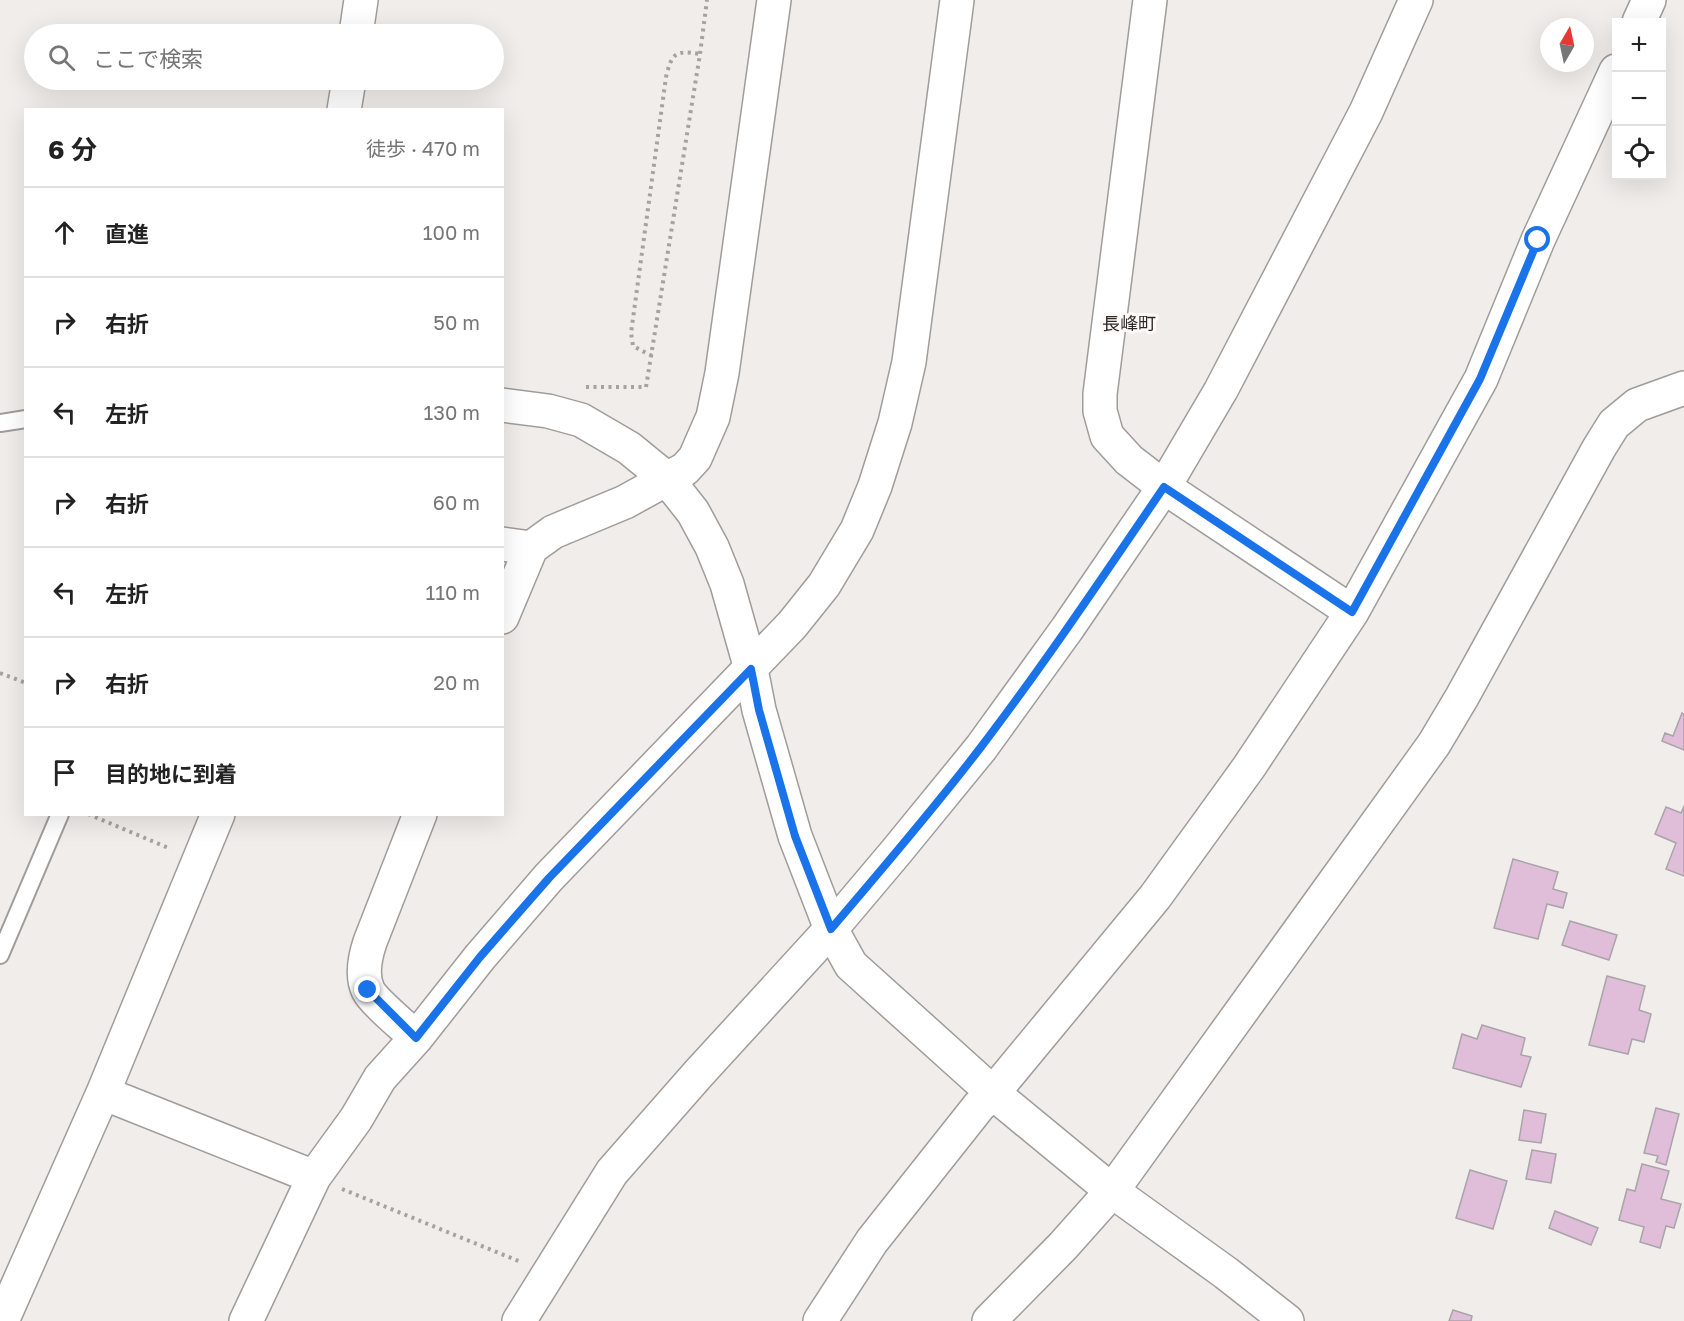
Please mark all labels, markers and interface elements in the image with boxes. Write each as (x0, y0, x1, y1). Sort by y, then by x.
north arrow (1540, 18, 1594, 72)
map controls (1612, 18, 1666, 180)
button: + (1612, 18, 1666, 72)
search box (24, 24, 504, 90)
icon: search (45, 41, 78, 74)
text: ここで検索 (93, 45, 203, 72)
button: − (1612, 72, 1666, 126)
button: locate (1612, 126, 1666, 180)
text: 6 分 (48, 134, 97, 165)
text: 徒歩 · 470 m (366, 136, 480, 160)
icon: ahead (48, 216, 81, 249)
text: 直進 (105, 220, 149, 247)
text: 100 m (423, 220, 480, 244)
route start (1524, 226, 1550, 252)
icon: right (48, 306, 81, 339)
text: 右折 (105, 310, 149, 337)
text: 50 m (433, 310, 480, 334)
district label: 長峰町 (1102, 312, 1156, 334)
icon: left (48, 396, 81, 429)
text: 左折 (105, 400, 149, 427)
text: 130 m (424, 400, 480, 424)
icon: right (48, 486, 81, 519)
text: 右折 (105, 490, 149, 517)
text: 60 m (433, 490, 480, 514)
icon: left (48, 576, 81, 609)
text: 左折 (105, 580, 149, 607)
text: 110 m (426, 580, 480, 604)
icon: right (48, 666, 81, 699)
text: 右折 (105, 670, 149, 697)
text: 20 m (433, 670, 480, 694)
icon: arrive (48, 756, 81, 789)
text: 目的地に到着 (105, 760, 237, 787)
route end (354, 976, 380, 1002)

